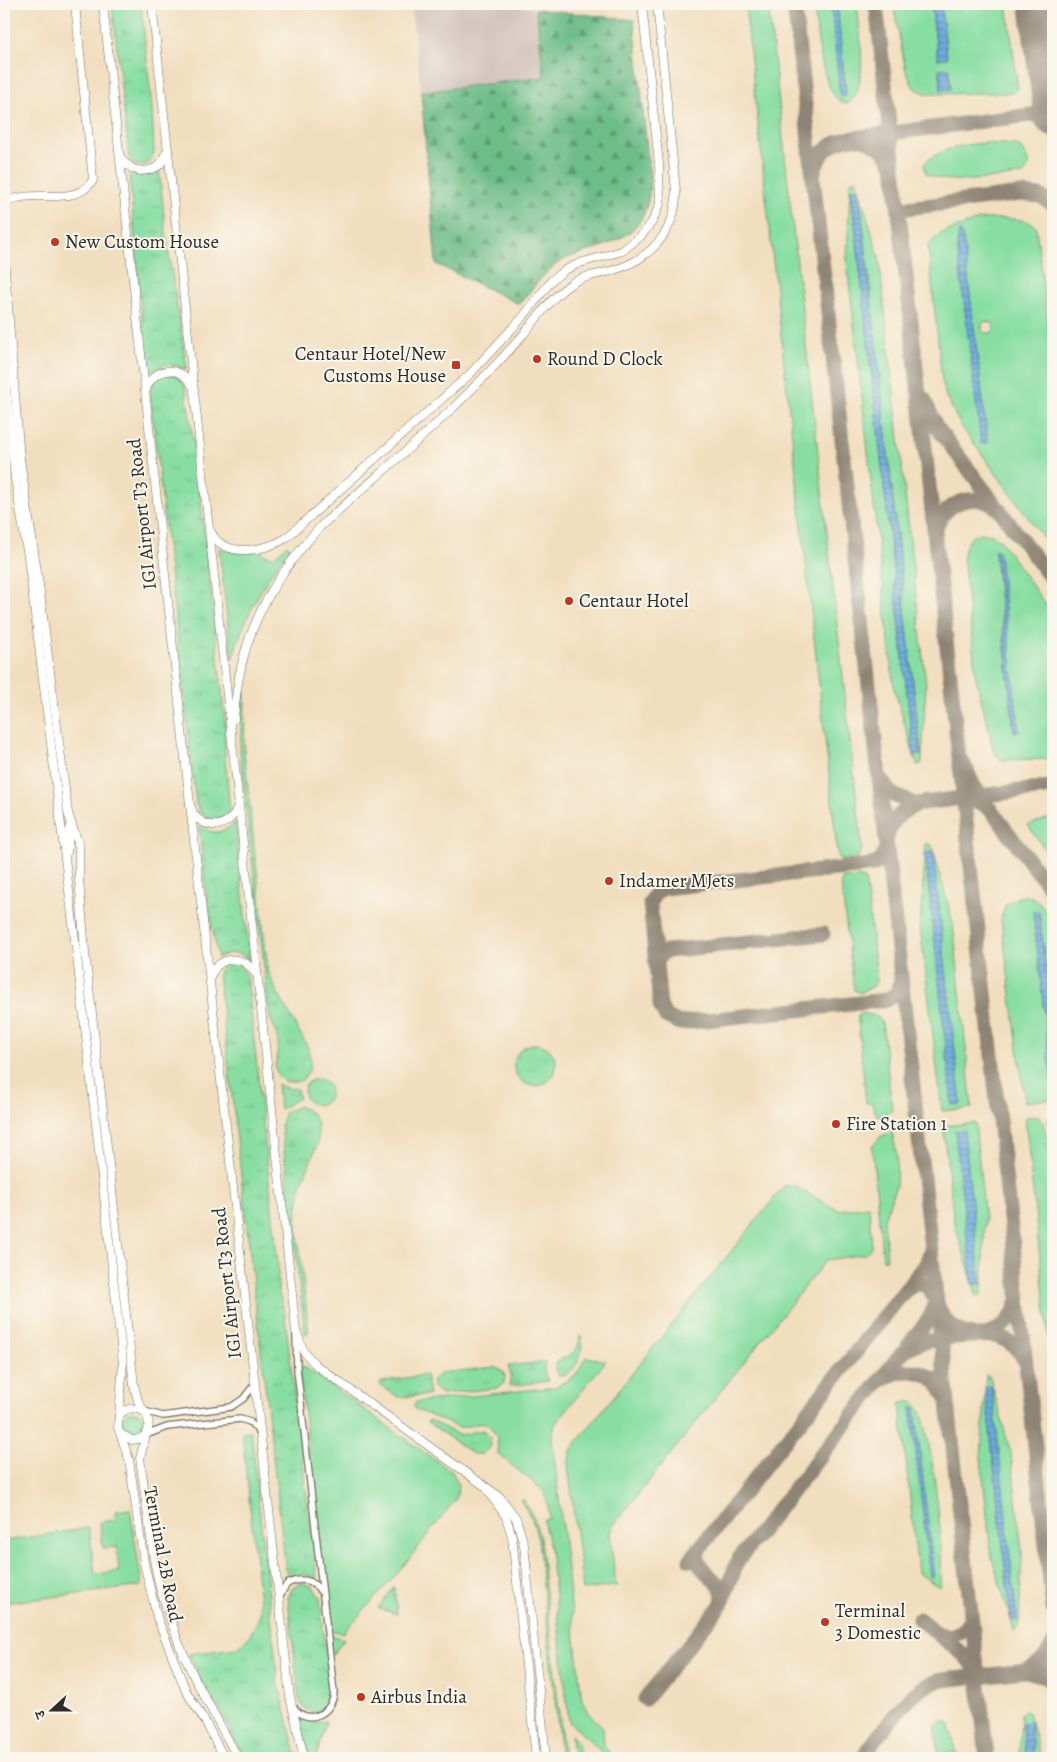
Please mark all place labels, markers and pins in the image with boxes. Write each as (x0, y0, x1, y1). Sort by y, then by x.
place label: New Custom House (65, 229, 219, 255)
marker: New Custom House (49, 236, 61, 248)
place label: Centaur Hotel/New Customs House (295, 341, 447, 389)
place label: Round D Clock (547, 346, 663, 372)
marker: Round D Clock (531, 353, 543, 365)
marker: Centaur Hotel/New Customs House (450, 359, 462, 371)
place label: Centaur Hotel (579, 588, 689, 614)
marker: Centaur Hotel (563, 595, 575, 607)
place label: Indamer MJets (619, 868, 734, 894)
marker: Indamer MJets (603, 875, 615, 887)
place label: Fire Station 1 (846, 1111, 948, 1137)
marker: Fire Station 1 (830, 1118, 842, 1130)
place label: Terminal 3 Domestic (835, 1598, 921, 1646)
marker: Terminal 3 Domestic (819, 1616, 831, 1628)
place label: Airbus India (370, 1684, 467, 1710)
marker: Airbus India (355, 1691, 367, 1703)

